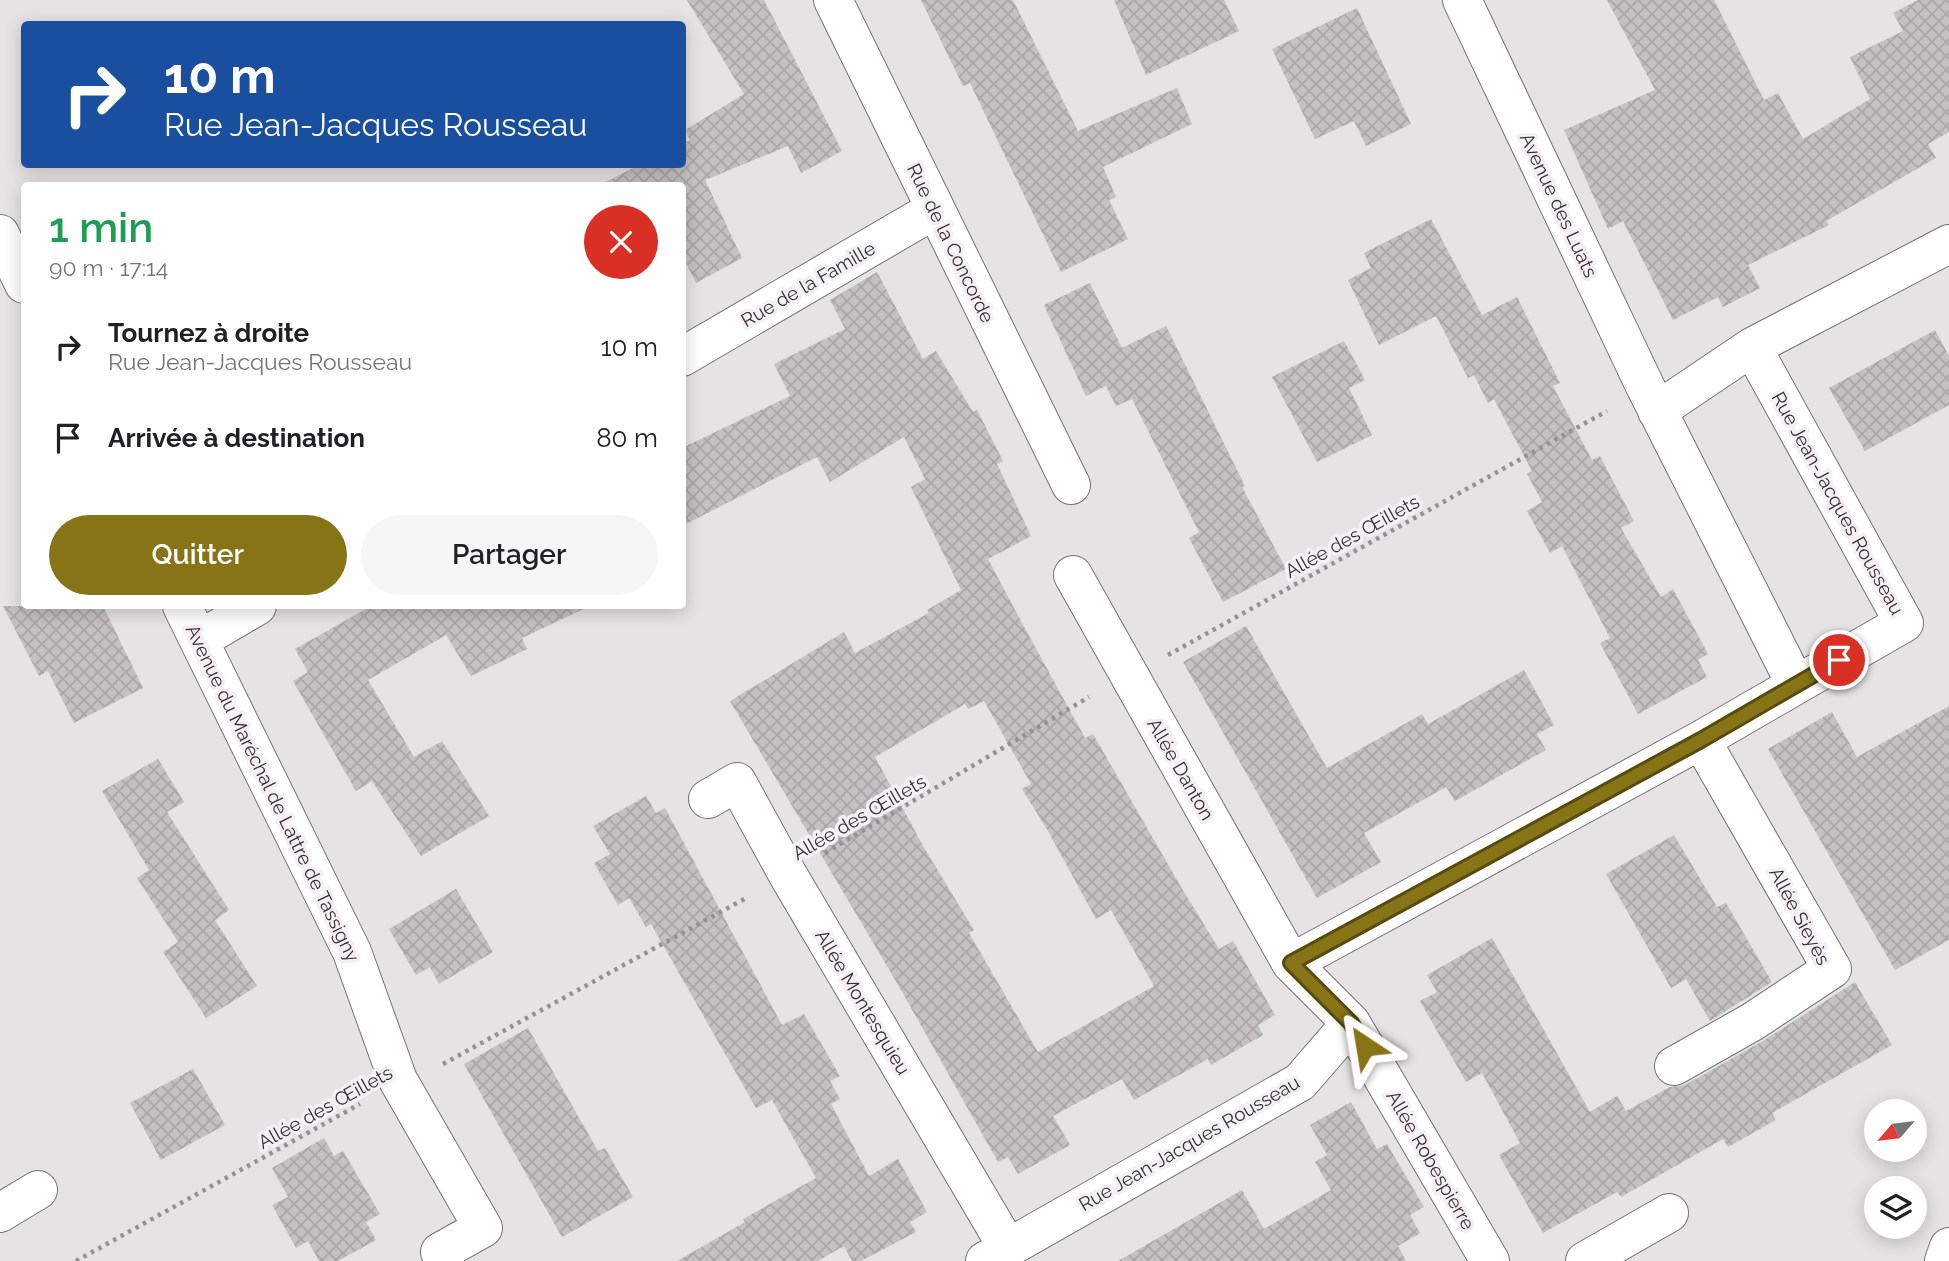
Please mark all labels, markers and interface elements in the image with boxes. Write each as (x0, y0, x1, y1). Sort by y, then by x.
text: 10 m (164, 47, 276, 104)
icon: right (49, 49, 140, 140)
text: Rue Jean-Jacques Rousseau (164, 106, 587, 143)
street label: Avenue des Luats (1516, 129, 1602, 281)
street label: Rue de la Concorde (903, 160, 999, 326)
text: 1 min (49, 203, 153, 252)
button: close (584, 205, 658, 279)
street label: Rue de la Famille (737, 237, 879, 331)
text: 90 m · 17:14 (49, 254, 168, 281)
text: Tournez à droite (108, 318, 309, 348)
icon: right (49, 328, 87, 366)
text: 10 m (600, 332, 658, 362)
text: Rue Jean-Jacques Rousseau (108, 348, 412, 375)
street label: Rue Jean-Jacques Rousseau (1767, 388, 1909, 618)
icon: arrive (49, 419, 87, 457)
text: Arrivée à destination (108, 423, 365, 453)
text: 80 m (596, 423, 658, 453)
street label: Allée des Œillets (1281, 490, 1423, 582)
button: Quitter (49, 515, 347, 595)
button: Partager (361, 515, 658, 595)
street label: Avenue du Maréchal de Lattre de Tassigny (182, 621, 364, 965)
pin (1809, 630, 1869, 690)
icon: arrive (1820, 641, 1858, 679)
street label: Allée Danton (1143, 714, 1219, 824)
street label: Allée des Œillets (788, 770, 930, 864)
street label: Allée Sieyès (1765, 864, 1835, 968)
street label: Allée Montesquieu (811, 926, 915, 1078)
position arrow (1328, 1009, 1402, 1083)
street label: Allée des Œillets (254, 1061, 396, 1153)
street label: Rue Jean-Jacques Rousseau (1075, 1071, 1303, 1215)
street label: Allée Robespierre (1382, 1087, 1480, 1233)
north arrow (1864, 1099, 1927, 1162)
map controls (1864, 1099, 1927, 1239)
button: layers (1864, 1176, 1927, 1239)

